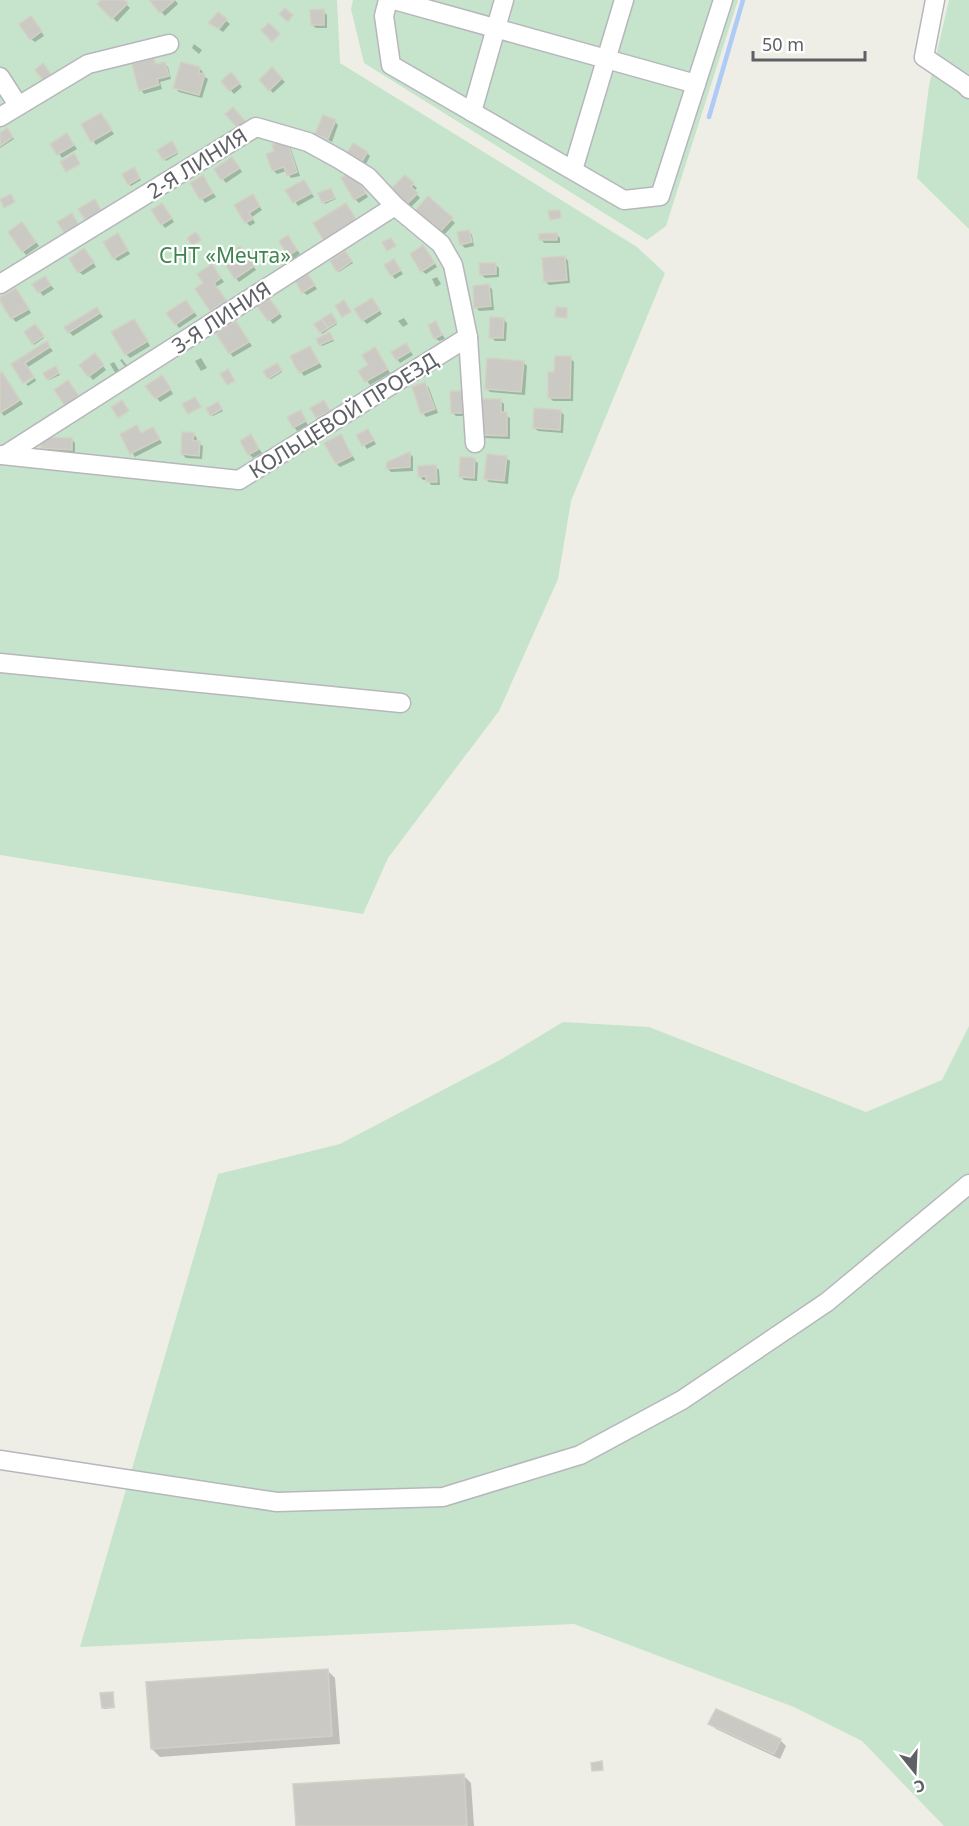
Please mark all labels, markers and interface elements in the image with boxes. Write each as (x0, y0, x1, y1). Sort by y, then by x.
scale bar (753, 24, 866, 62)
text: 50 m (762, 32, 804, 56)
street label: 2-Я ЛИНИЯ (142, 121, 252, 205)
park label: СНТ «Мечта» (159, 241, 291, 269)
street label: 3-Я ЛИНИЯ (166, 274, 276, 360)
street label: КОЛЬЦЕВОЙ ПРОЕЗД (243, 345, 443, 484)
north arrow (885, 1742, 945, 1802)
text: С (911, 1774, 928, 1798)

